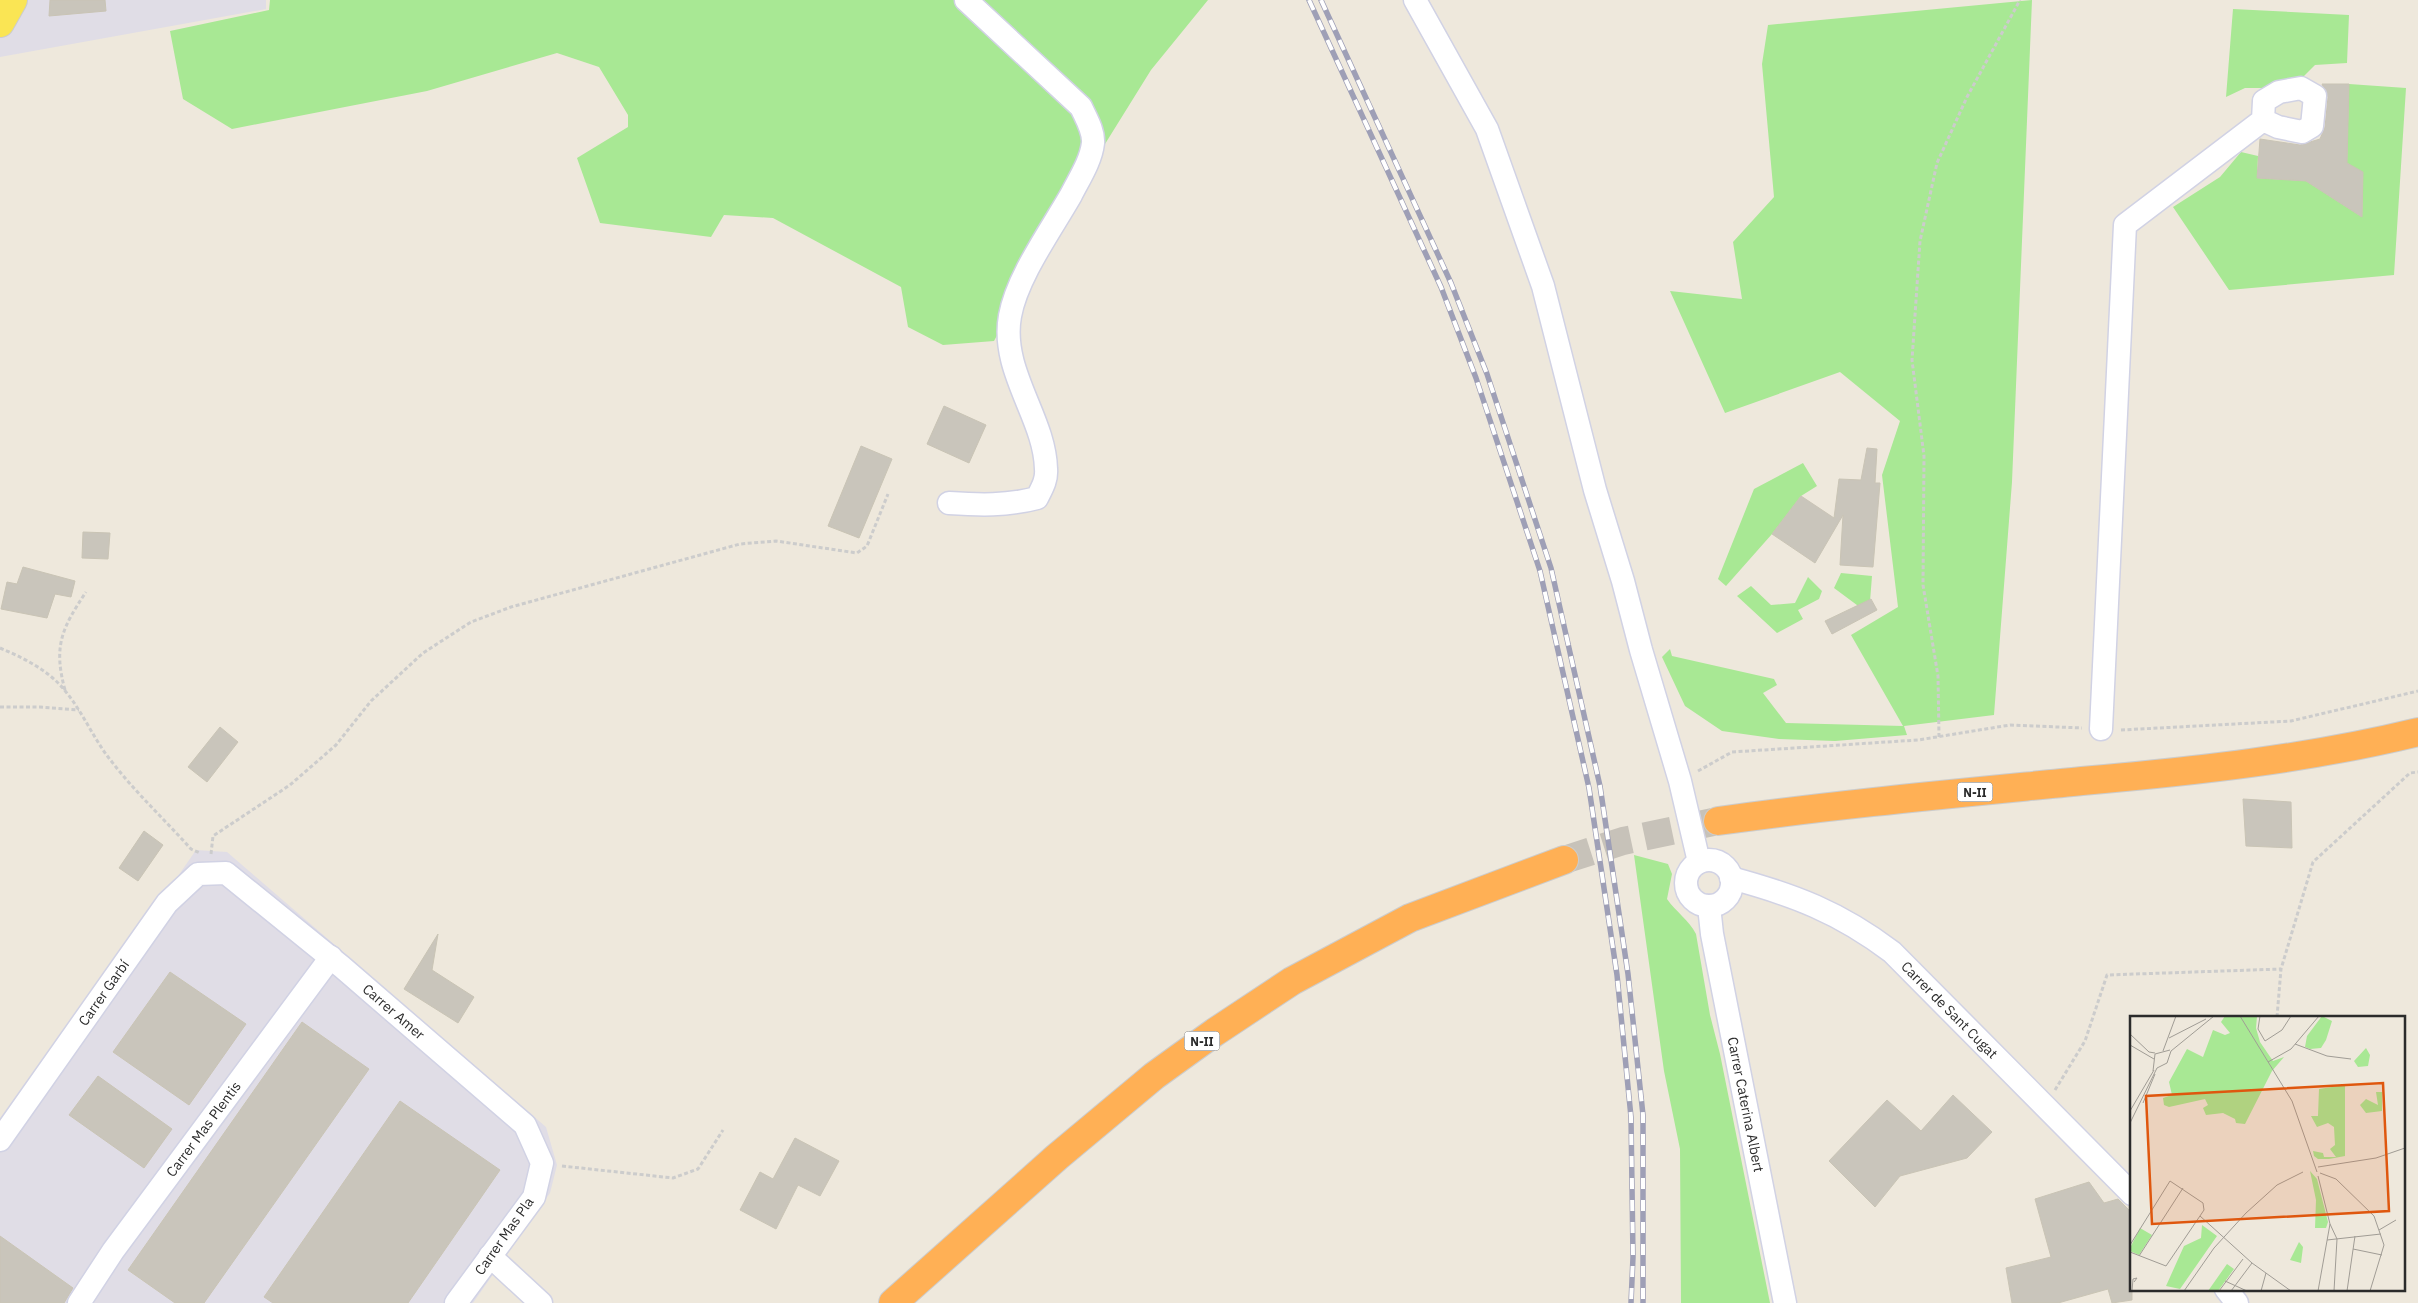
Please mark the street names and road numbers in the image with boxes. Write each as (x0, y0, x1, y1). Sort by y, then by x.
road number: N-II (1958, 782, 1992, 802)
street label: Carrer Garbí (74, 956, 133, 1029)
street label: Carrer de Sant Cugat (1897, 957, 2002, 1062)
street label: Carrer Amer (359, 980, 429, 1043)
road number: N-II (1184, 1032, 1220, 1050)
street label: Carrer Caterina Albert (1724, 1035, 1768, 1174)
street label: Carrer Mas Plentis (162, 1077, 245, 1180)
street label: Carrer Mas Pla (470, 1193, 538, 1279)

